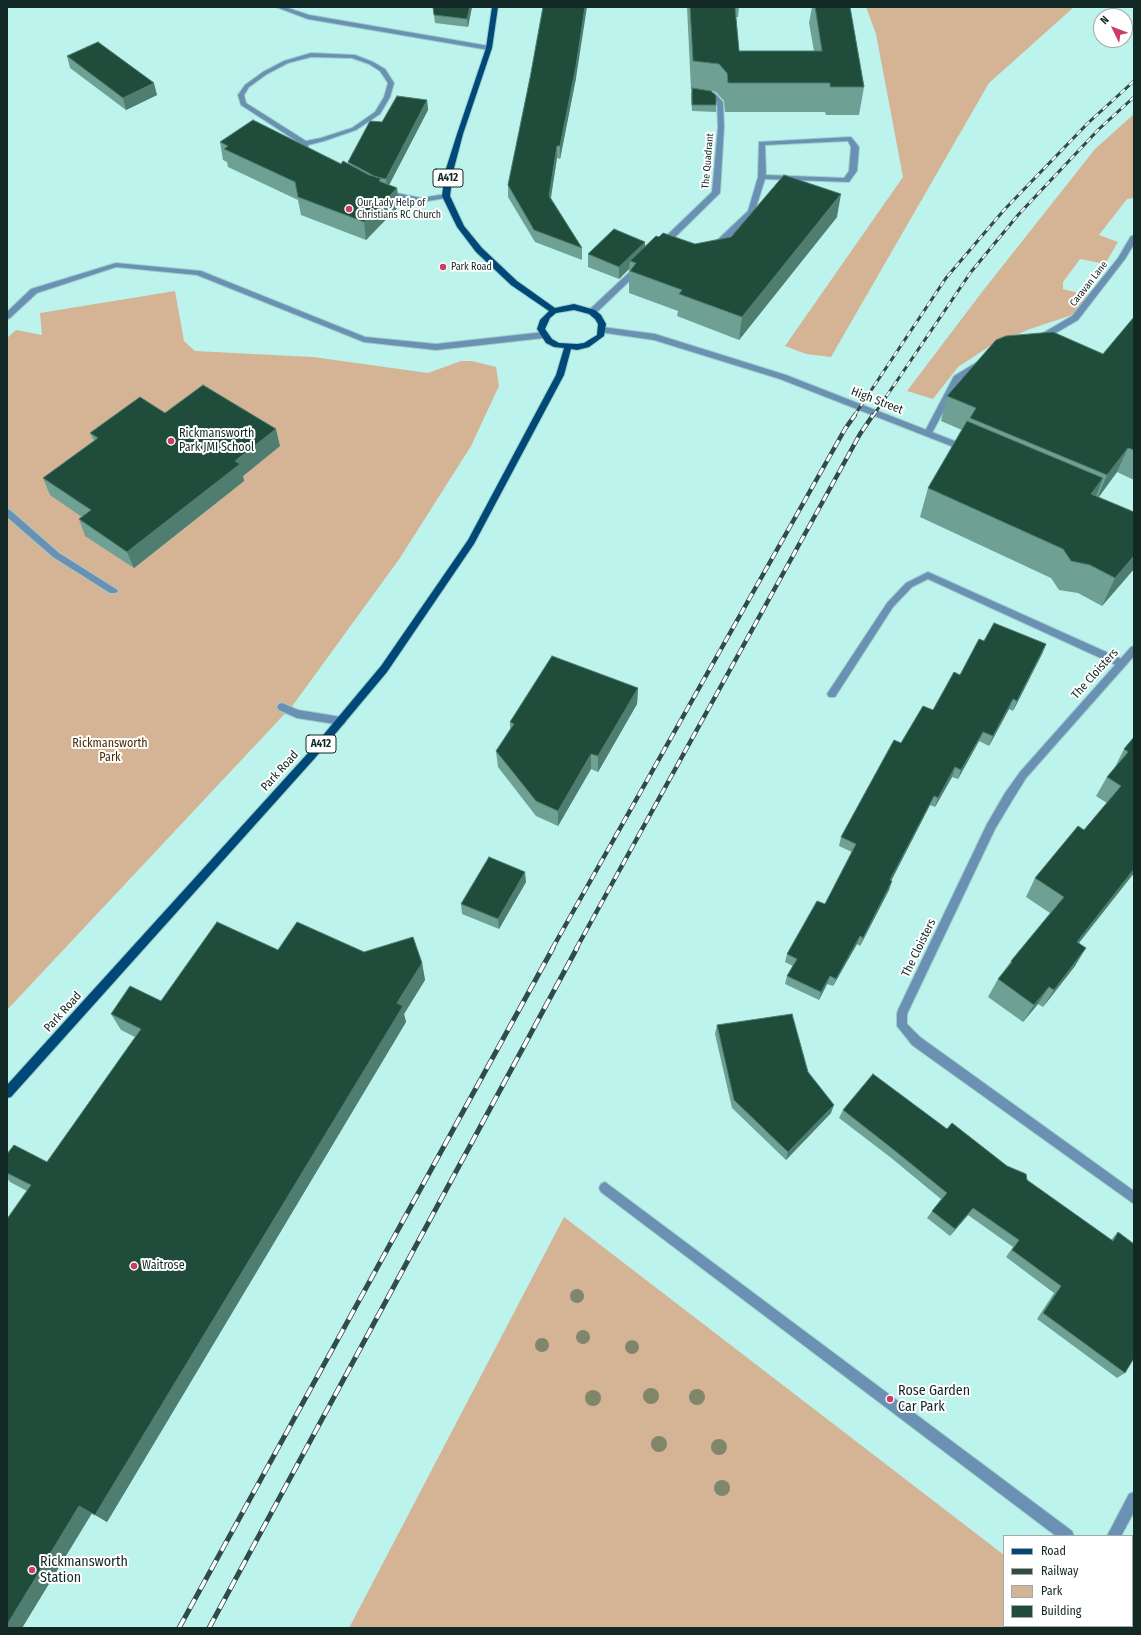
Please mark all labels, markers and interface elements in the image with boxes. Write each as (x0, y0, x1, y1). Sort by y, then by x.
north arrow (1093, 8, 1133, 48)
text: N (1098, 13, 1112, 27)
street label: The Quadrant (700, 133, 716, 189)
road number: A412 (433, 169, 463, 187)
place label: Our Lady Help of Christians RC Church (357, 197, 441, 220)
marker: Our Lady Help of Christians RC Church (344, 204, 354, 214)
street label: Caravan Lane (1068, 259, 1110, 309)
place label: Park Road (451, 261, 492, 273)
marker: Park Road (438, 262, 448, 272)
street label: High Street (849, 384, 905, 418)
place label: Rickmansworth Park JMI School (179, 427, 254, 455)
marker: Rickmansworth Park JMI School (166, 436, 176, 446)
street label: The Cloisters (1069, 646, 1121, 702)
road number: A412 (306, 735, 336, 753)
park label: Rickmansworth Park (72, 737, 148, 765)
street label: Park Road (258, 748, 302, 794)
street label: The Cloisters (899, 917, 939, 979)
street label: Park Road (41, 989, 85, 1035)
place label: Waitrose (142, 1259, 185, 1273)
marker: Waitrose (129, 1261, 139, 1271)
place label: Rose Garden Car Park (898, 1383, 970, 1416)
marker: Rose Garden Car Park (885, 1394, 895, 1404)
legend (1003, 1535, 1133, 1627)
text: Road (1041, 1544, 1066, 1558)
place label: Rickmansworth Station (40, 1554, 128, 1586)
text: Railway (1041, 1564, 1078, 1578)
marker: Rickmansworth Station (27, 1565, 37, 1575)
text: Park (1041, 1584, 1062, 1598)
text: Building (1041, 1604, 1081, 1618)

